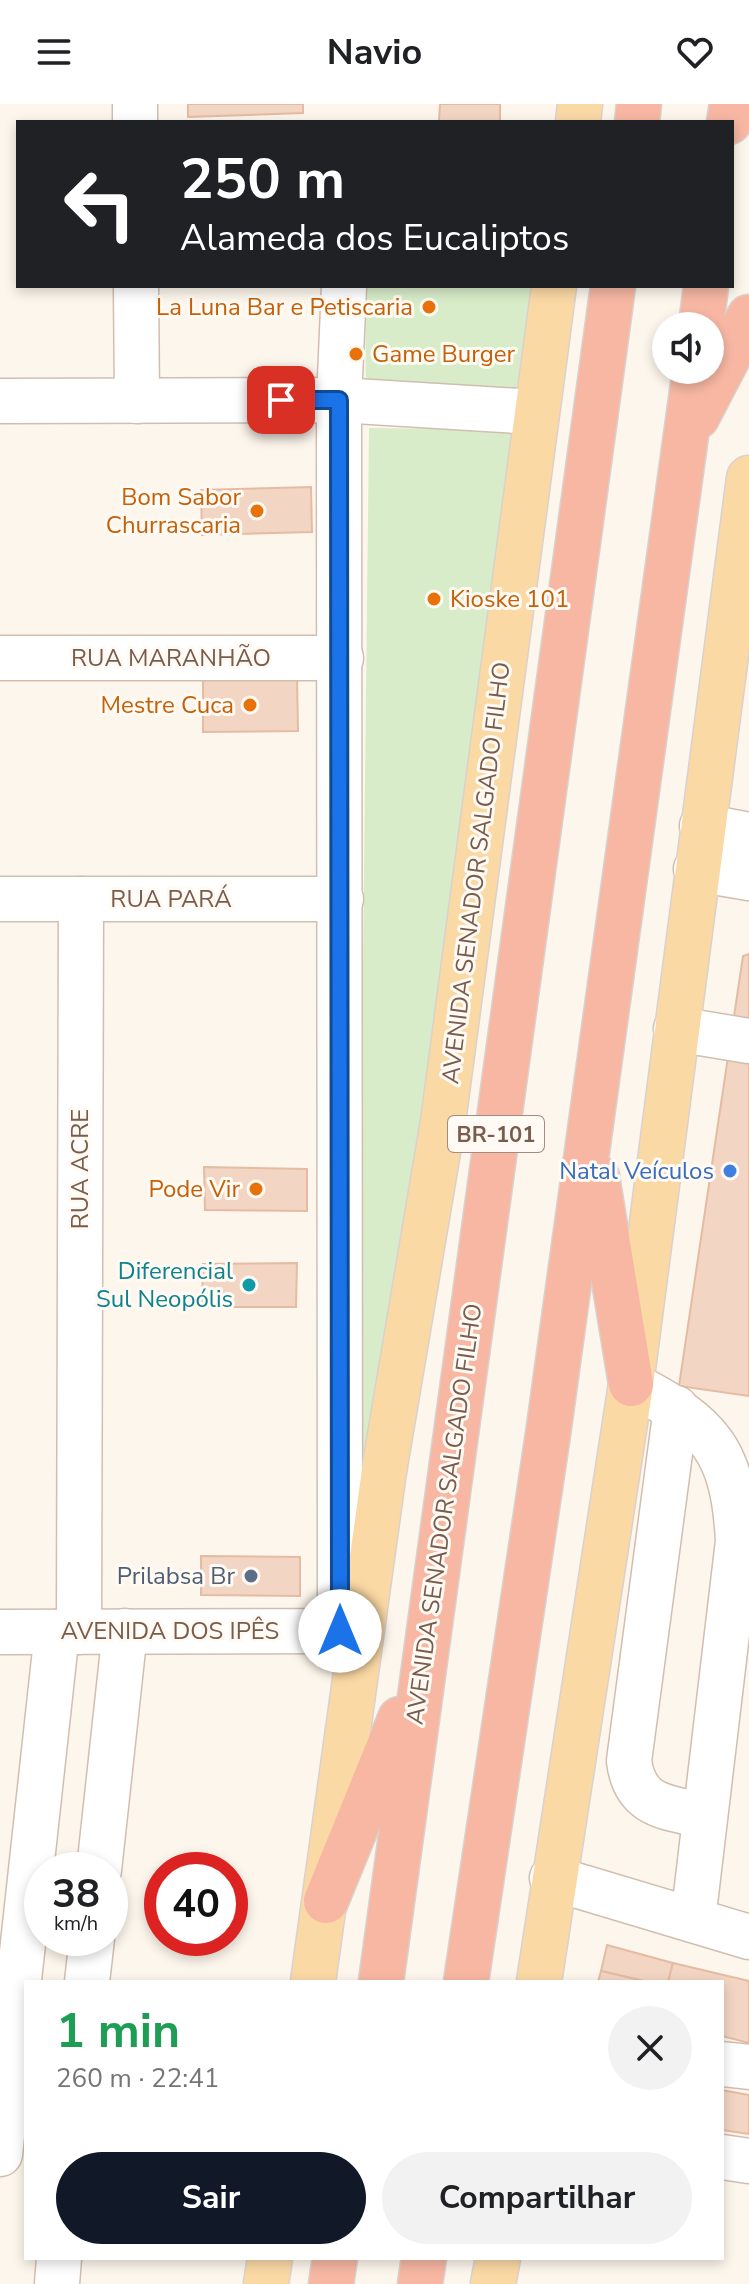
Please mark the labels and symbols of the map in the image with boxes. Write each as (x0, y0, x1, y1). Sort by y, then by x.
place label: La Luna Bar e Petiscaria (156, 291, 413, 323)
marker: La Luna Bar e Petiscaria (420, 298, 438, 316)
place label: Game Burger (372, 338, 516, 370)
marker: Game Burger (347, 345, 365, 363)
pin (247, 366, 315, 434)
place label: Bom Sabor Churrascaria (106, 481, 241, 541)
marker: Bom Sabor Churrascaria (248, 502, 266, 520)
place label: Kioske 101 (450, 583, 569, 615)
marker: Kioske 101 (425, 590, 443, 608)
street label: RUA MARANHÃO (71, 642, 271, 674)
street label: AVENIDA SENADOR SALGADO FILHO (434, 660, 518, 1086)
place label: Mestre Cuca (100, 689, 234, 721)
marker: Mestre Cuca (241, 696, 259, 714)
street label: RUA PARÁ (110, 883, 232, 915)
street label: RUA ACRE (64, 1109, 96, 1229)
road number: BR-101 (448, 1116, 544, 1152)
place label: Natal Veículos (559, 1155, 714, 1187)
marker: Natal Veículos (721, 1162, 739, 1180)
place label: Pode Vir (148, 1173, 240, 1205)
marker: Pode Vir (247, 1180, 265, 1198)
place label: Diferencial Sul Neopólis (96, 1255, 233, 1315)
marker: Diferencial Sul Neopólis (240, 1276, 258, 1294)
street label: AVENIDA SENADOR SALGADO FILHO (399, 1301, 489, 1727)
place label: Prilabsa Br (117, 1560, 235, 1592)
marker: Prilabsa Br (242, 1567, 260, 1585)
position arrow (298, 1589, 382, 1673)
street label: AVENIDA DOS IPÊS (61, 1615, 279, 1647)
speed limit sign: 40 (144, 1852, 248, 1956)

